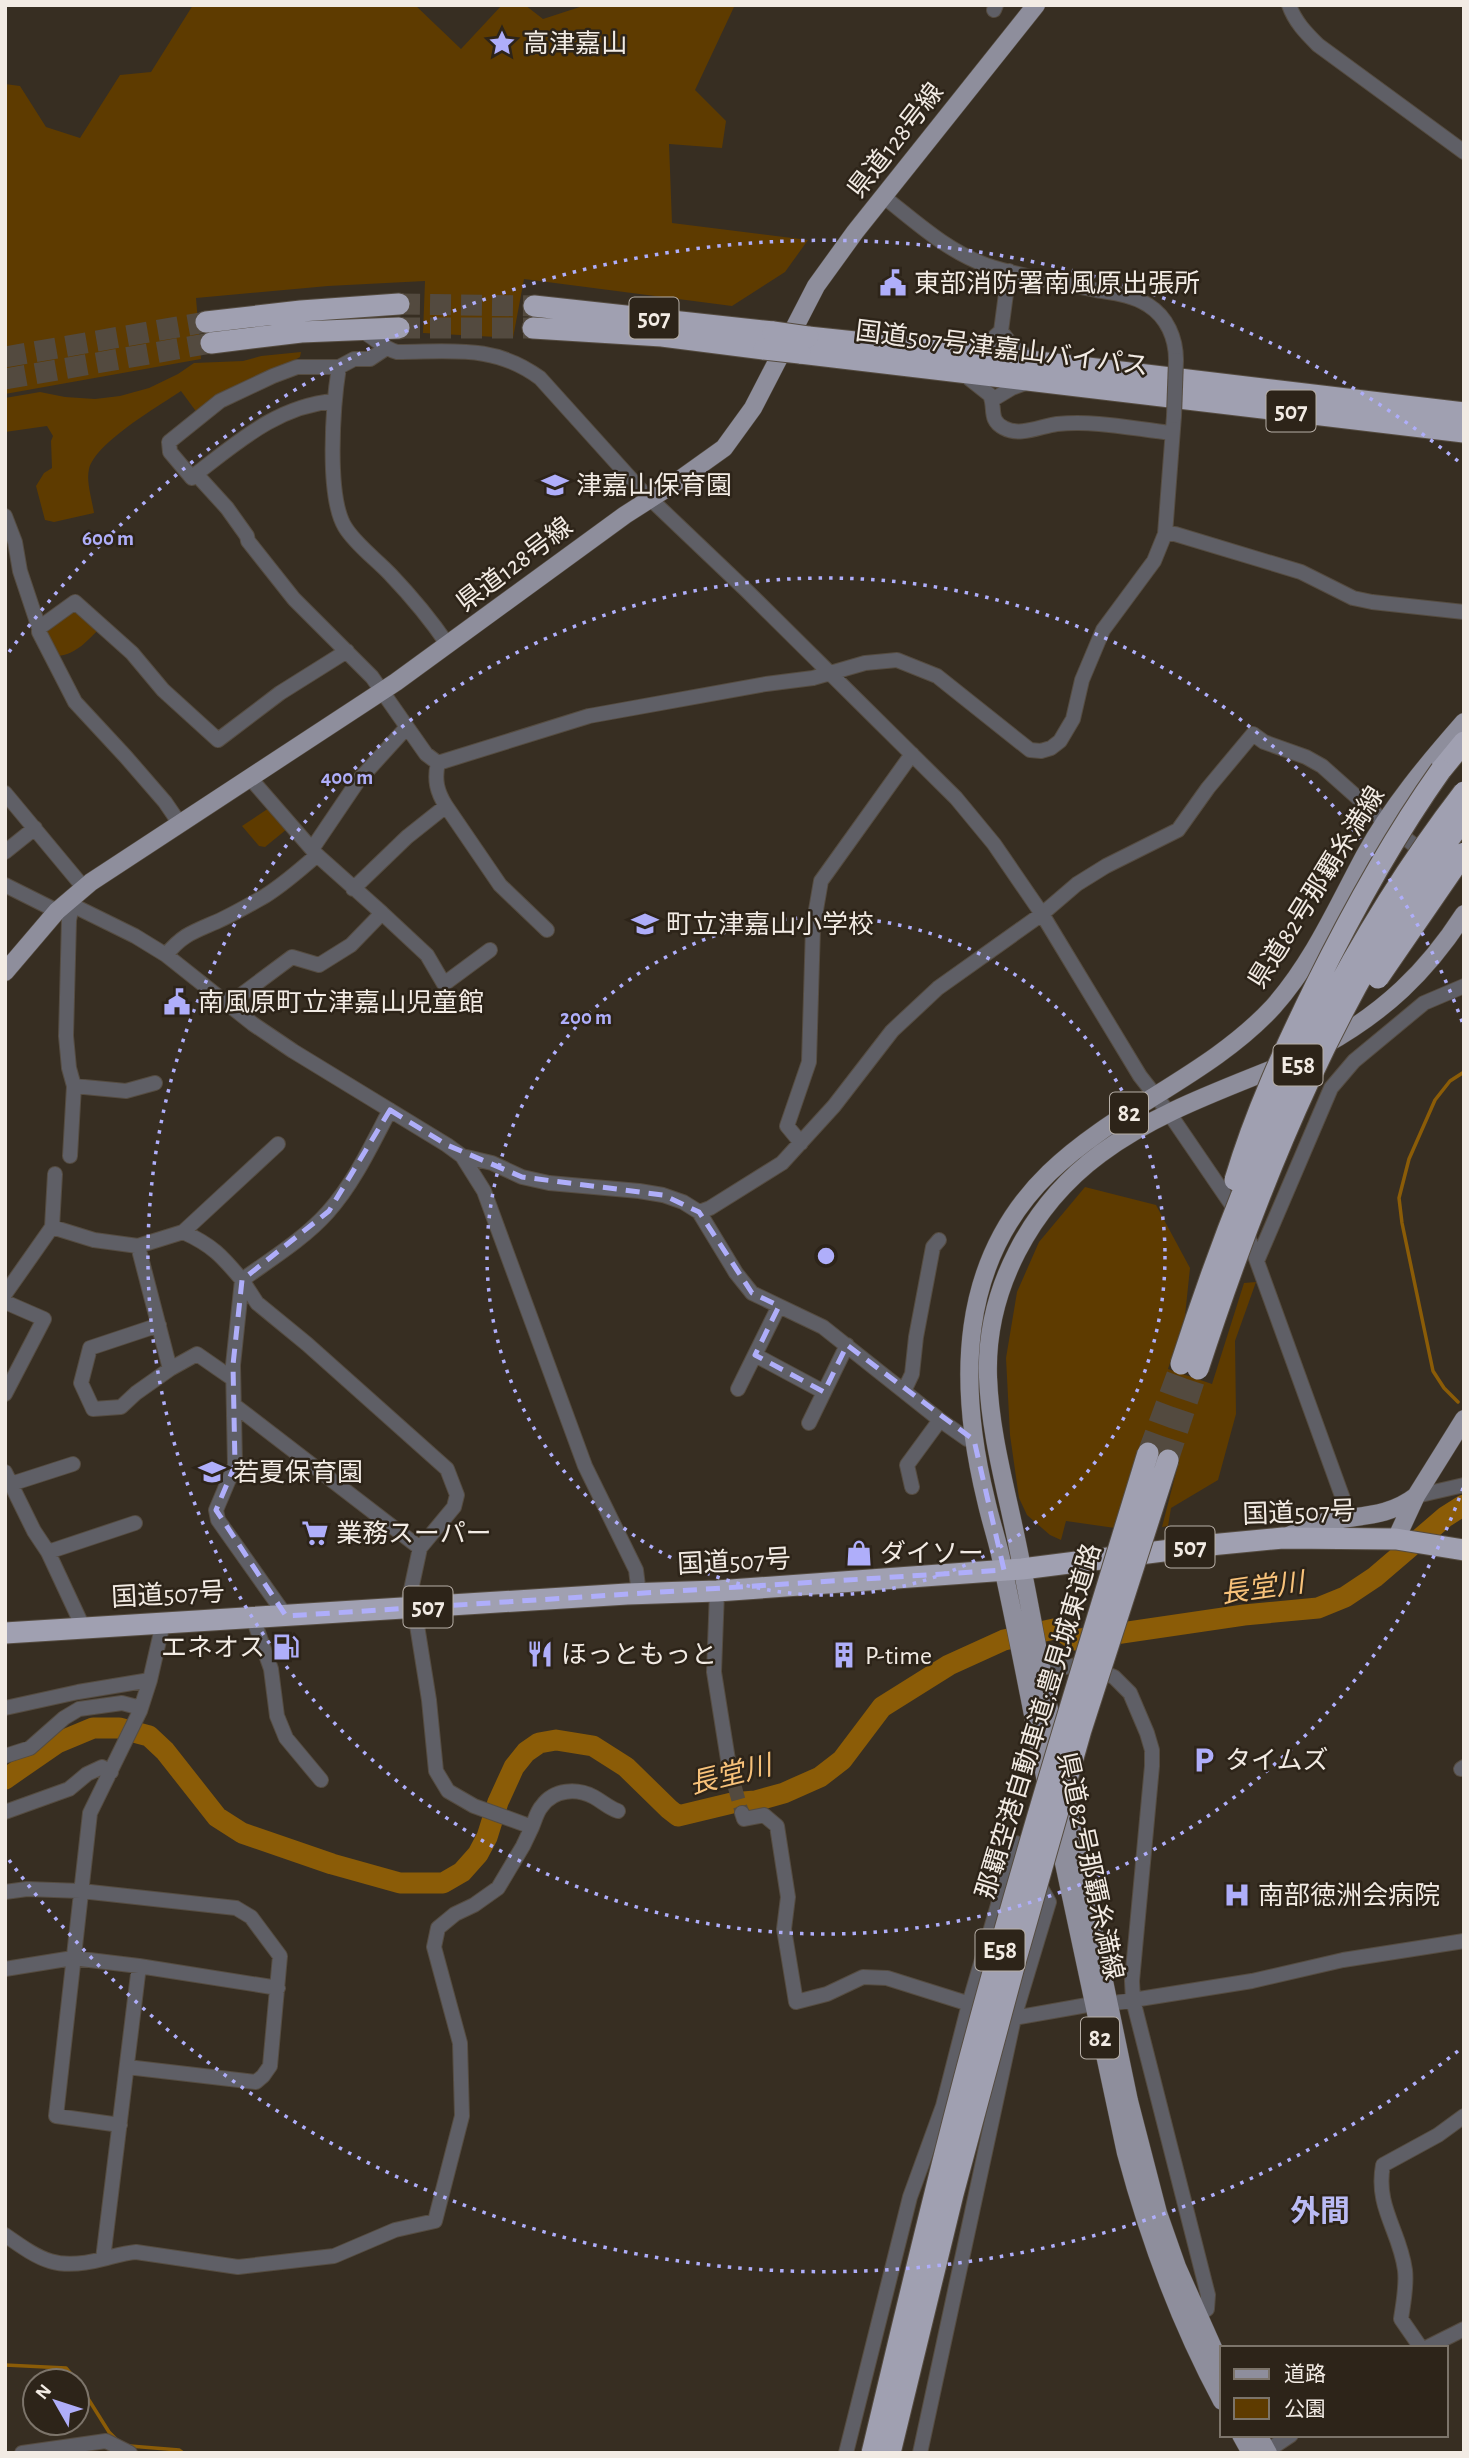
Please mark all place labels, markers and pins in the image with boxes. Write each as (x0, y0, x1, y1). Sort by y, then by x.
place icon: 高津嘉山 (487, 28, 517, 58)
place label: 高津嘉山 (523, 30, 627, 57)
public building icon: 東部消防署南風原出張所 (878, 268, 908, 298)
place label: 東部消防署南風原出張所 (914, 270, 1200, 297)
school or university icon: 津嘉山保育園 (540, 470, 570, 500)
place label: 津嘉山保育園 (576, 472, 732, 499)
school or university icon: 町立津嘉山小学校 (630, 909, 660, 939)
place label: 町立津嘉山小学校 (666, 910, 874, 938)
public building icon: 南風原町立津嘉山児童館 (162, 987, 192, 1017)
place label: 南風原町立津嘉山児童館 (198, 988, 484, 1016)
centre of rings (814, 1244, 838, 1268)
school or university icon: 若夏保育園 (197, 1457, 227, 1487)
place label: 若夏保育園 (233, 1459, 363, 1486)
supermarket icon: 業務スーパー (300, 1518, 330, 1548)
place label: 業務スーパー (336, 1520, 492, 1547)
shop icon: ダイソー (844, 1538, 874, 1568)
place label: ダイソー (880, 1540, 984, 1567)
fuel station icon: エネオス (271, 1632, 301, 1662)
place label: エネオス (161, 1635, 265, 1661)
restaurant icon: ほっともっと (525, 1639, 555, 1669)
building icon: P-time (829, 1640, 859, 1670)
place label: ほっともっと (561, 1642, 717, 1668)
place label: P-time (865, 1643, 932, 1669)
parking icon: タイムズ (1189, 1745, 1219, 1775)
place label: タイムズ (1225, 1746, 1328, 1774)
hospital icon: 南部徳洲会病院 (1222, 1880, 1252, 1910)
place label: 南部徳洲会病院 (1258, 1882, 1440, 1909)

